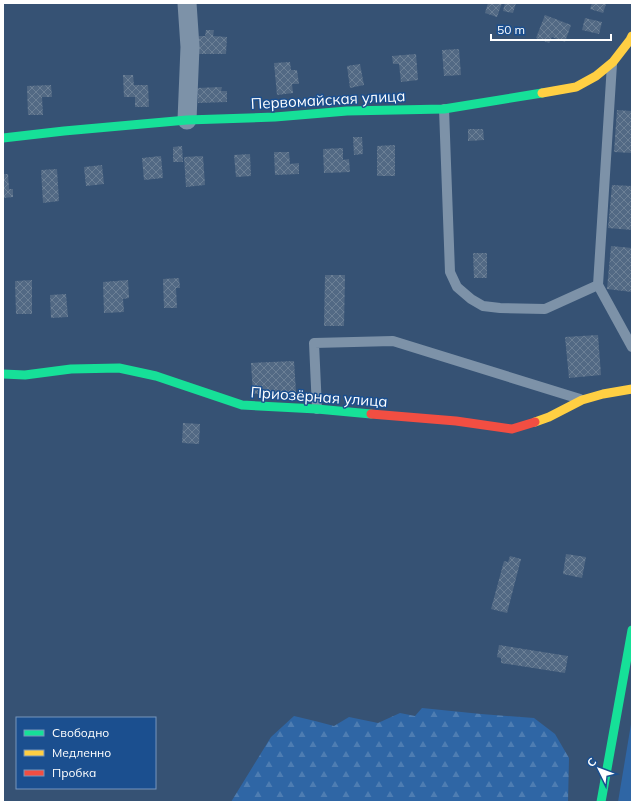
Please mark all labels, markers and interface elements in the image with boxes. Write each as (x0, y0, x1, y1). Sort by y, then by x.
scale bar (491, 16, 611, 42)
text: 50 m (497, 22, 525, 37)
street label: Первомайская улица (250, 86, 406, 113)
street label: Приозёрная улица (250, 382, 388, 411)
legend (16, 717, 156, 789)
text: Свободно (52, 725, 109, 740)
text: Медленно (52, 745, 111, 760)
north arrow (579, 749, 619, 789)
text: С (584, 754, 600, 770)
text: Пробка (52, 765, 96, 780)

